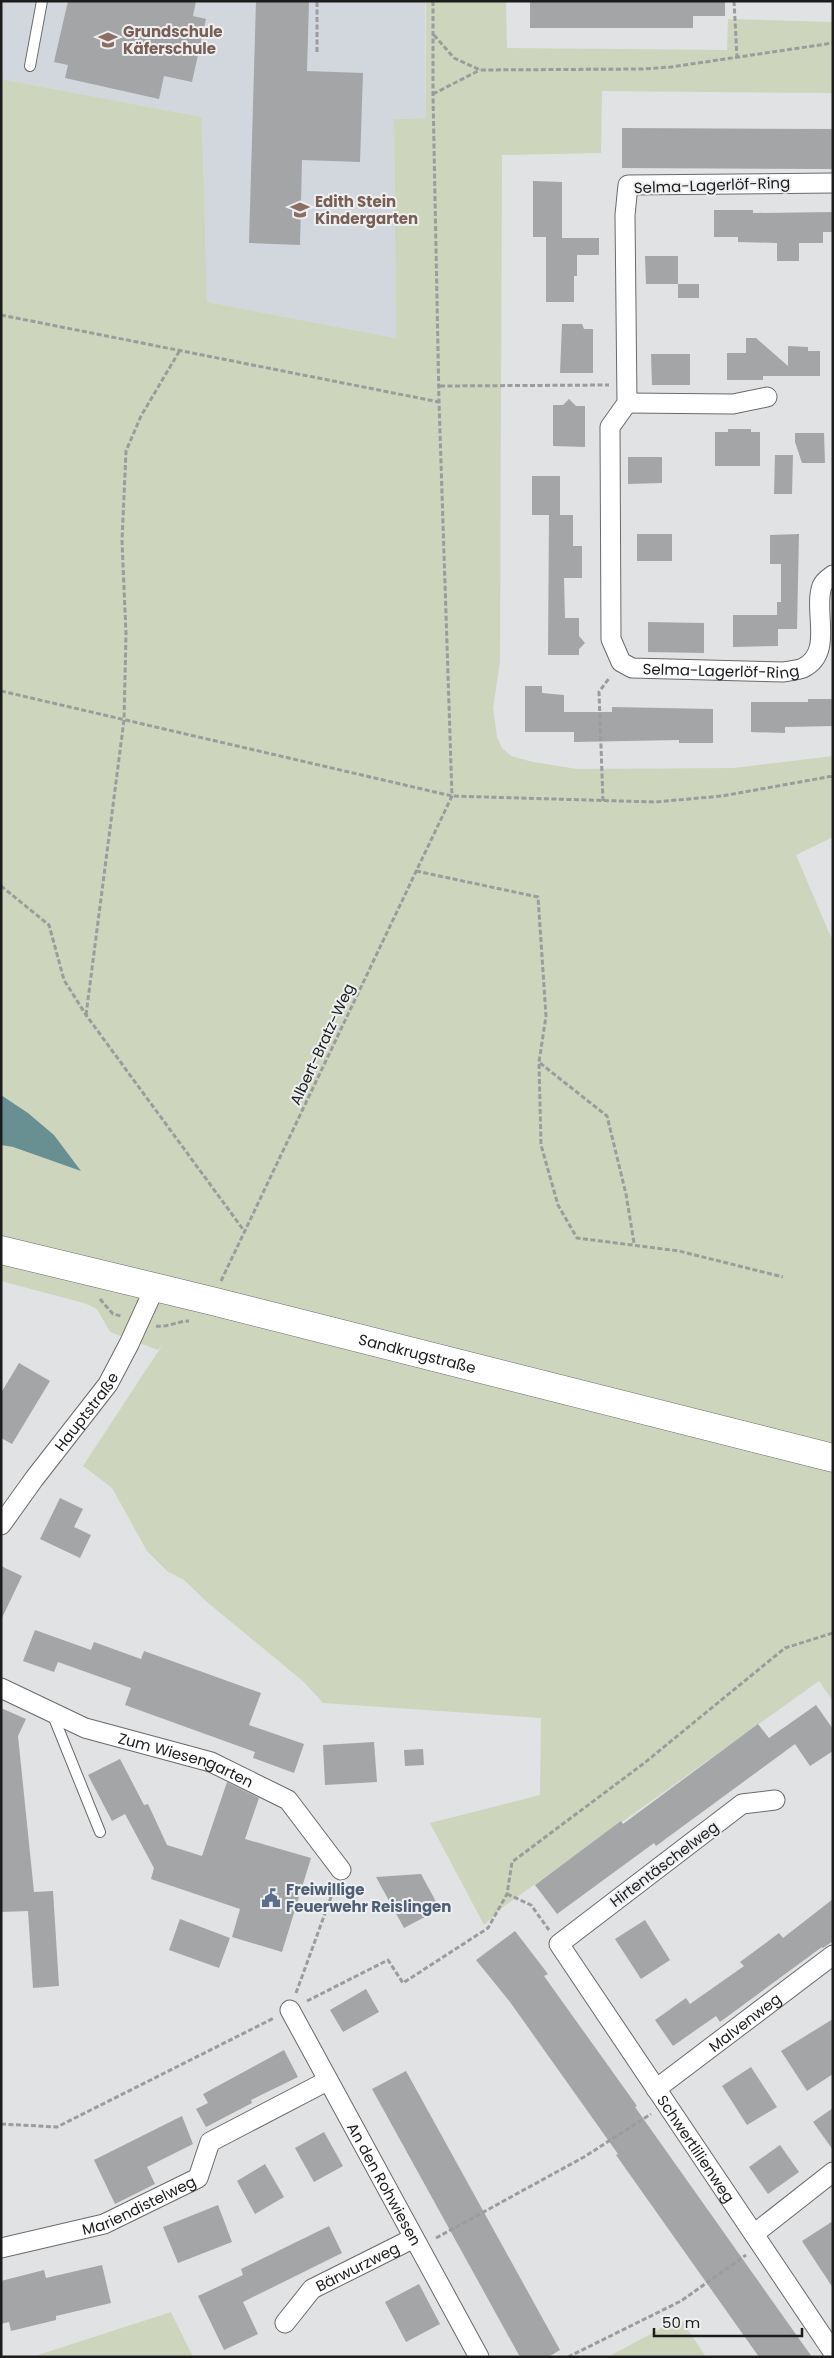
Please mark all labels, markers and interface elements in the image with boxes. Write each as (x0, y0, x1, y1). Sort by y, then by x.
place label: Grundschule Käferschule (123, 21, 223, 59)
school or university icon: Grundschule Käferschule (97, 29, 119, 51)
street label: Selma-Lagerlöf-Ring (634, 172, 790, 198)
place label: Edith Stein Kindergarten (315, 191, 418, 229)
school or university icon: Edith Stein Kindergarten (289, 199, 311, 221)
street label: Selma-Lagerlöf-Ring (642, 658, 801, 683)
street label: Albert-Bratz-Weg (285, 980, 359, 1108)
street label: Sandkrugstraße (357, 1328, 478, 1378)
street label: Hauptstraße (49, 1368, 123, 1455)
street label: Zum Wiesengarten (116, 1727, 257, 1792)
street label: Hirtentäschelweg (605, 1816, 723, 1912)
place label: Freiwillige Feuerwehr Reislingen (286, 1879, 451, 1917)
public building icon: Freiwillige Feuerwehr Reislingen (260, 1887, 282, 1909)
street label: Malvenweg (704, 1988, 785, 2056)
street label: Schwertlilienweg (653, 2090, 740, 2207)
street label: An den Rohwiesen (343, 2119, 427, 2249)
street label: Mariendistelweg (80, 2170, 199, 2239)
street label: Bärwurzweg (312, 2237, 403, 2296)
scale bar (654, 2306, 802, 2338)
text: 50 m (662, 2312, 700, 2333)

